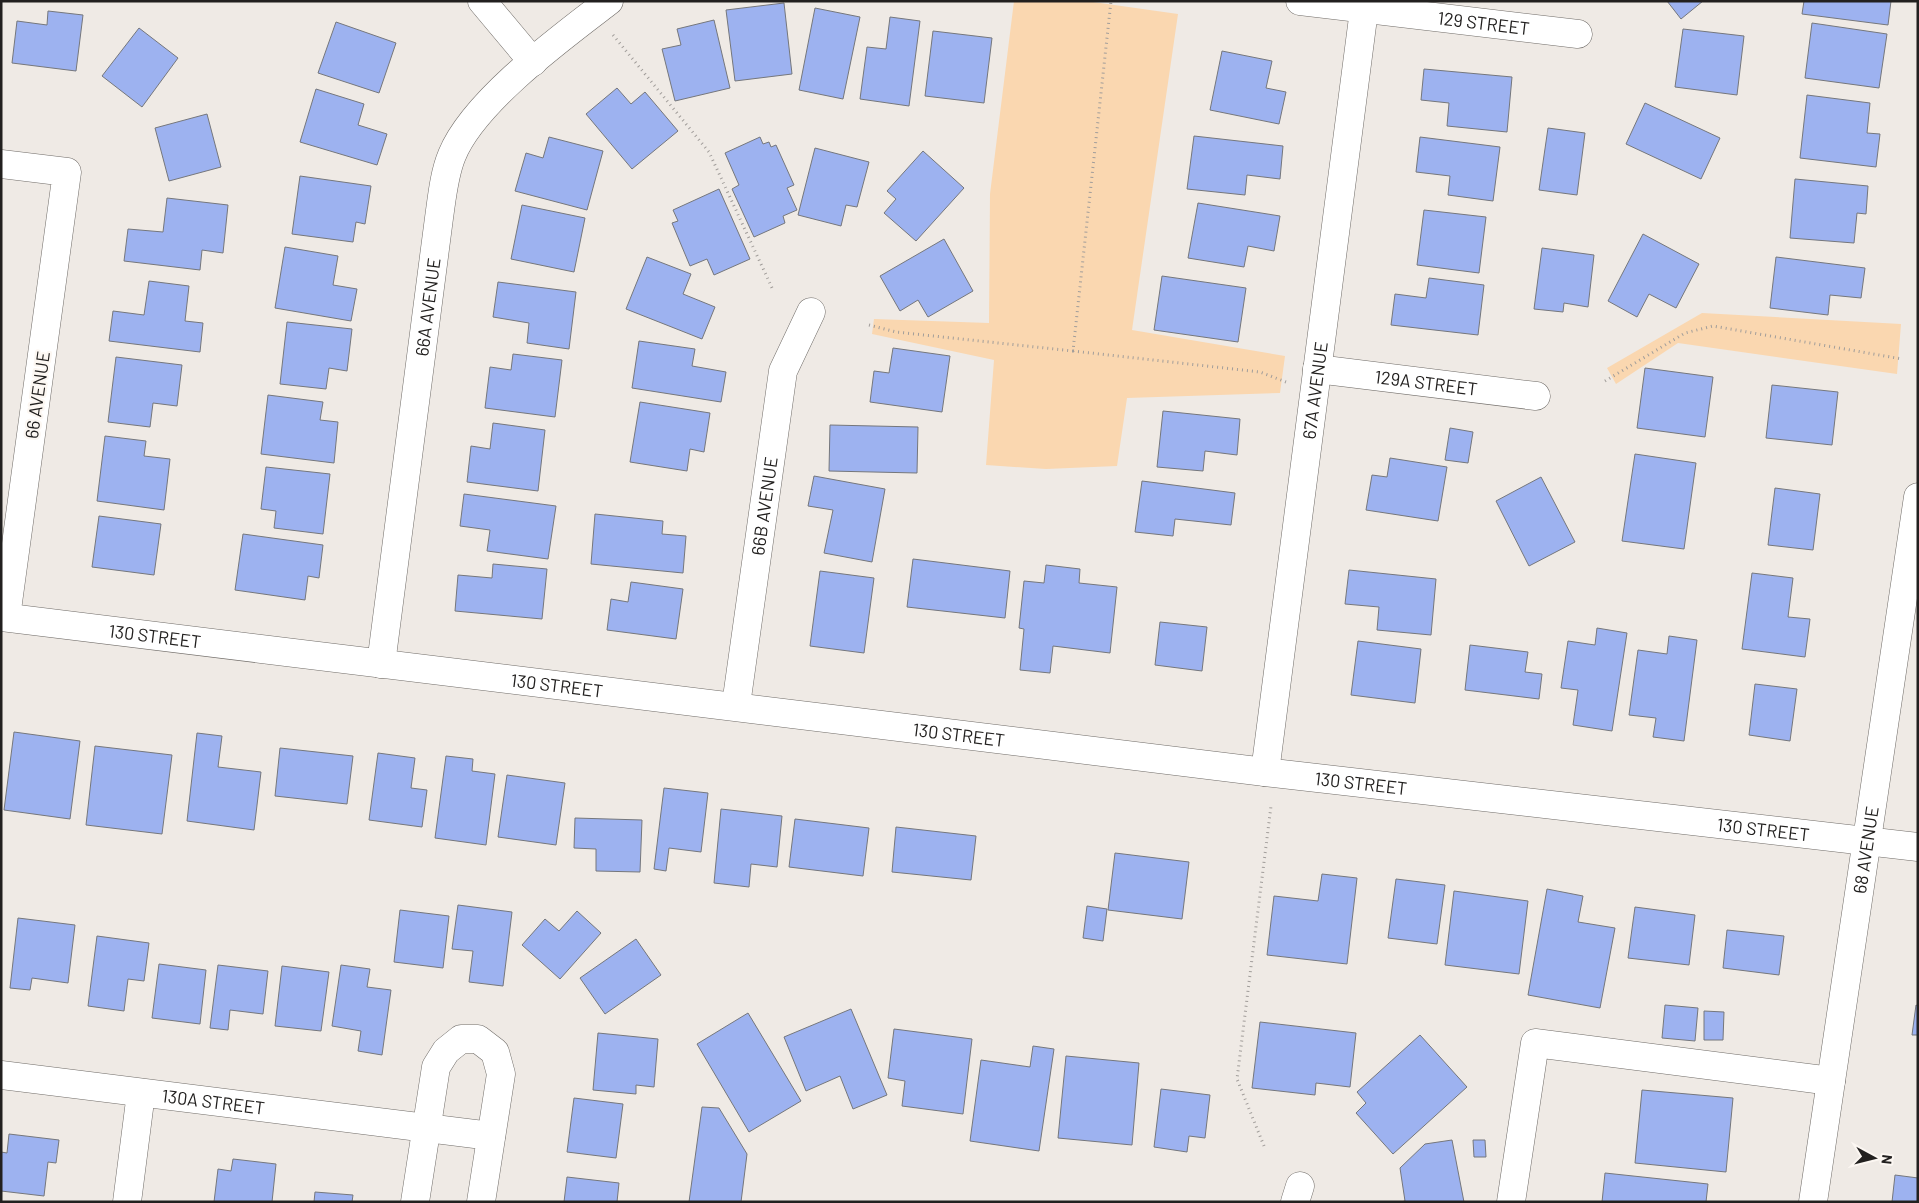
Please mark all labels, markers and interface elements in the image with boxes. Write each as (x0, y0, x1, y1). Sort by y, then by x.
street label: 129 STREET (1437, 6, 1531, 39)
street label: 66A AVENUE (410, 256, 445, 358)
street label: 67A AVENUE (1297, 340, 1332, 440)
street label: 66 AVENUE (20, 350, 54, 440)
street label: 129A STREET (1374, 365, 1479, 400)
street label: 66B AVENUE (746, 455, 782, 557)
street label: 130 STREET (107, 619, 202, 652)
street label: 130 STREET (509, 669, 604, 702)
street label: 130 STREET (911, 718, 1006, 751)
street label: 130 STREET (1314, 767, 1408, 799)
street label: 68 AVENUE (1848, 805, 1883, 895)
street label: 130 STREET (1716, 813, 1811, 845)
street label: 130A STREET (161, 1084, 266, 1119)
north arrow (1849, 1133, 1899, 1183)
text: N (1878, 1154, 1896, 1165)

